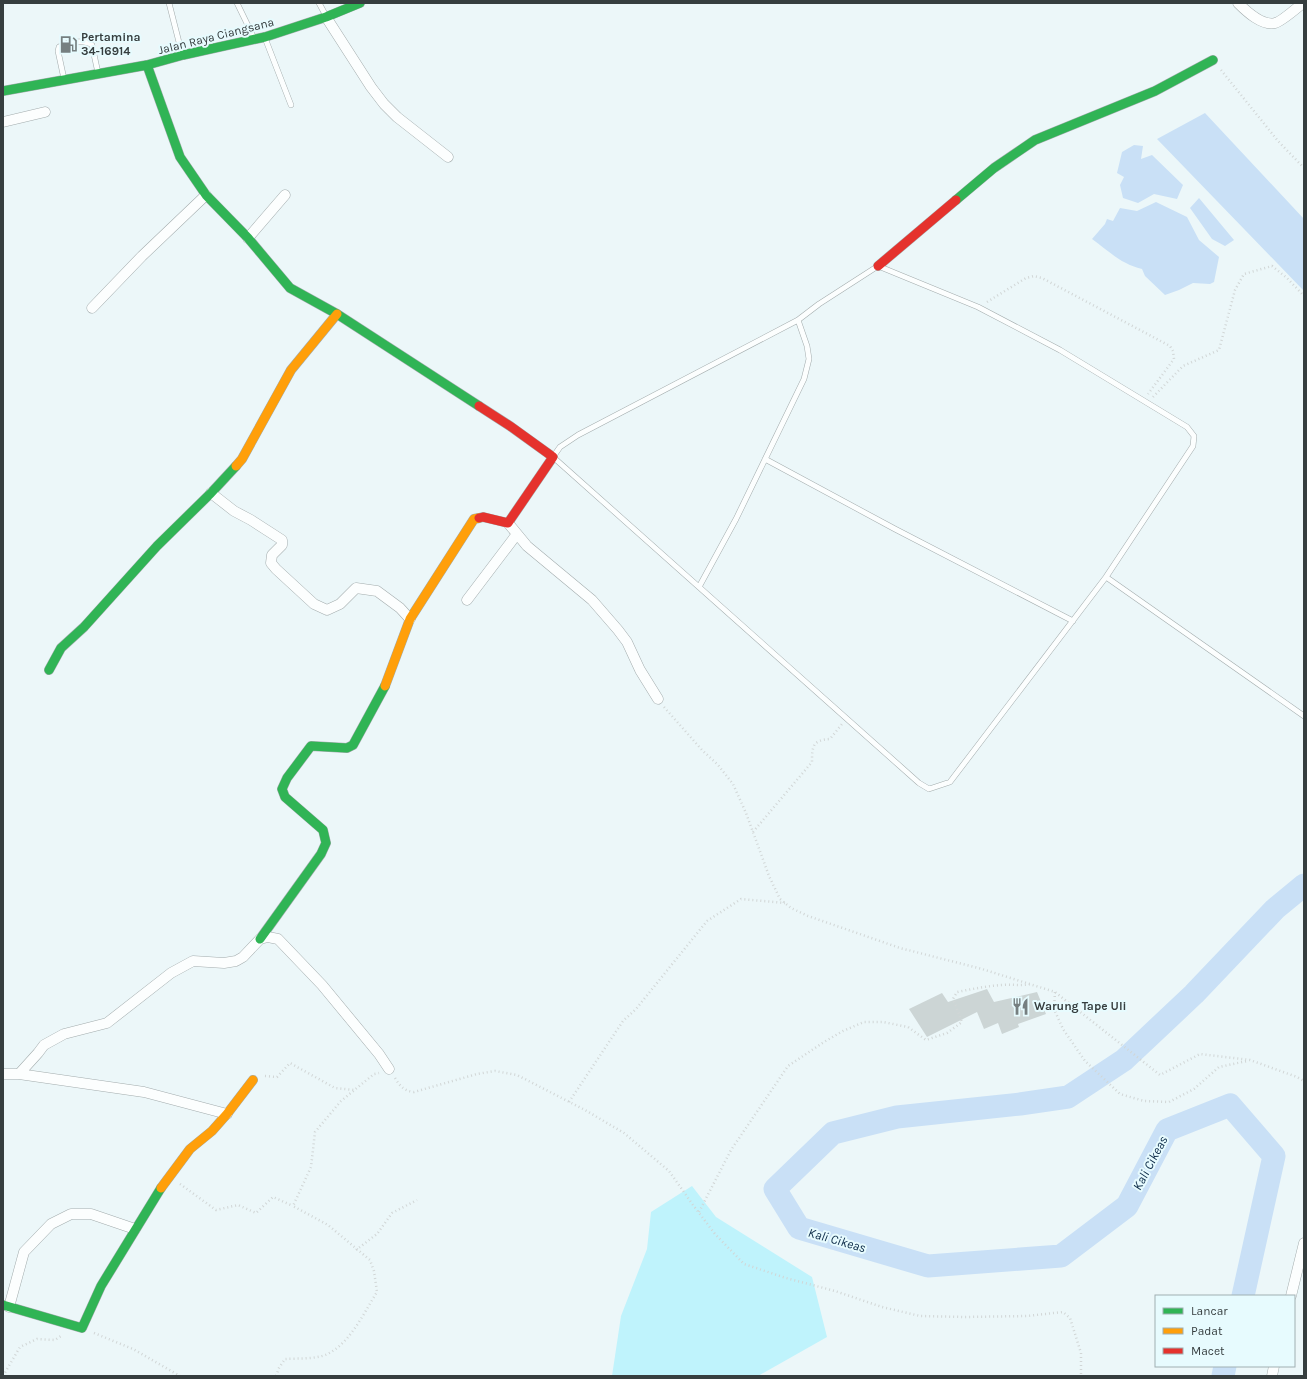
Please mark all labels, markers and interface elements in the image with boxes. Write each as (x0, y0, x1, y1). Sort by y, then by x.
street label: Jalan Raya Ciangsana (157, 15, 275, 57)
place label: Pertamina 34-16914 (81, 30, 141, 58)
fuel station icon: Pertamina 34-16914 (58, 34, 78, 54)
restaurant icon: Warung Tape Uli (1011, 996, 1031, 1016)
place label: Warung Tape Uli (1034, 999, 1126, 1013)
water label: Kali Cikeas (1129, 1133, 1171, 1193)
water label: Kali Cikeas (806, 1225, 868, 1255)
legend (1155, 1295, 1295, 1367)
text: Lancar (1191, 1304, 1228, 1318)
text: Padat (1191, 1324, 1223, 1338)
text: Macet (1191, 1344, 1225, 1358)

